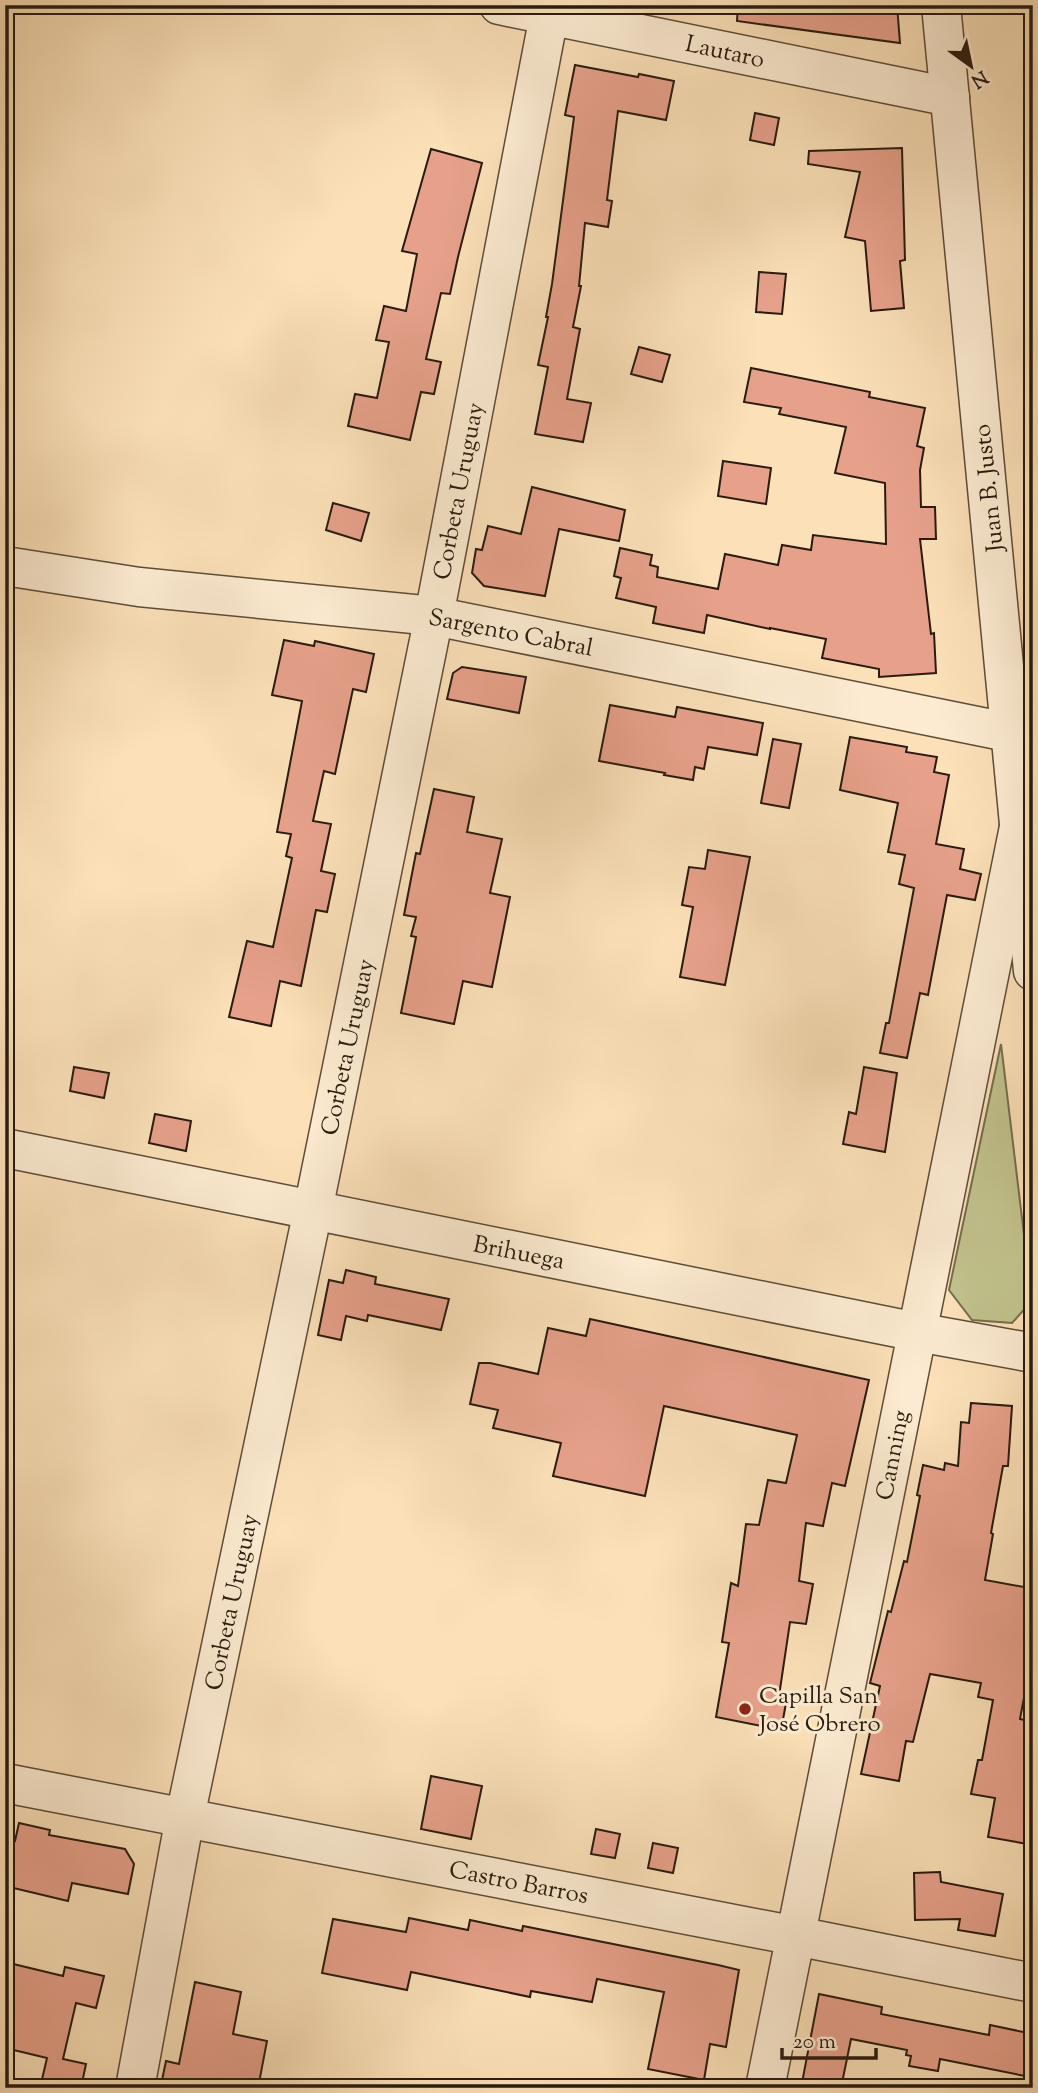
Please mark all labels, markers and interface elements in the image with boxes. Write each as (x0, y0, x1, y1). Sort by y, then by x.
street label: Lautaro (682, 28, 767, 78)
north arrow (936, 32, 1006, 102)
text: N (965, 63, 993, 94)
street label: Corbeta Uruguay (426, 400, 494, 583)
street label: Juan B. Justo (966, 422, 1014, 555)
street label: Sargento Cabral (425, 601, 596, 667)
street label: Corbeta Uruguay (314, 956, 384, 1139)
street label: Brihuega (470, 1228, 567, 1279)
street label: Canning (869, 1407, 919, 1503)
street label: Corbeta Uruguay (198, 1511, 268, 1694)
place label: Capilla San José Obrero (757, 1680, 881, 1742)
marker: Capilla San José Obrero (737, 1701, 753, 1717)
street label: Castro Barros (446, 1854, 591, 1914)
scale bar (782, 2016, 877, 2060)
text: 20 m (793, 2028, 836, 2058)

